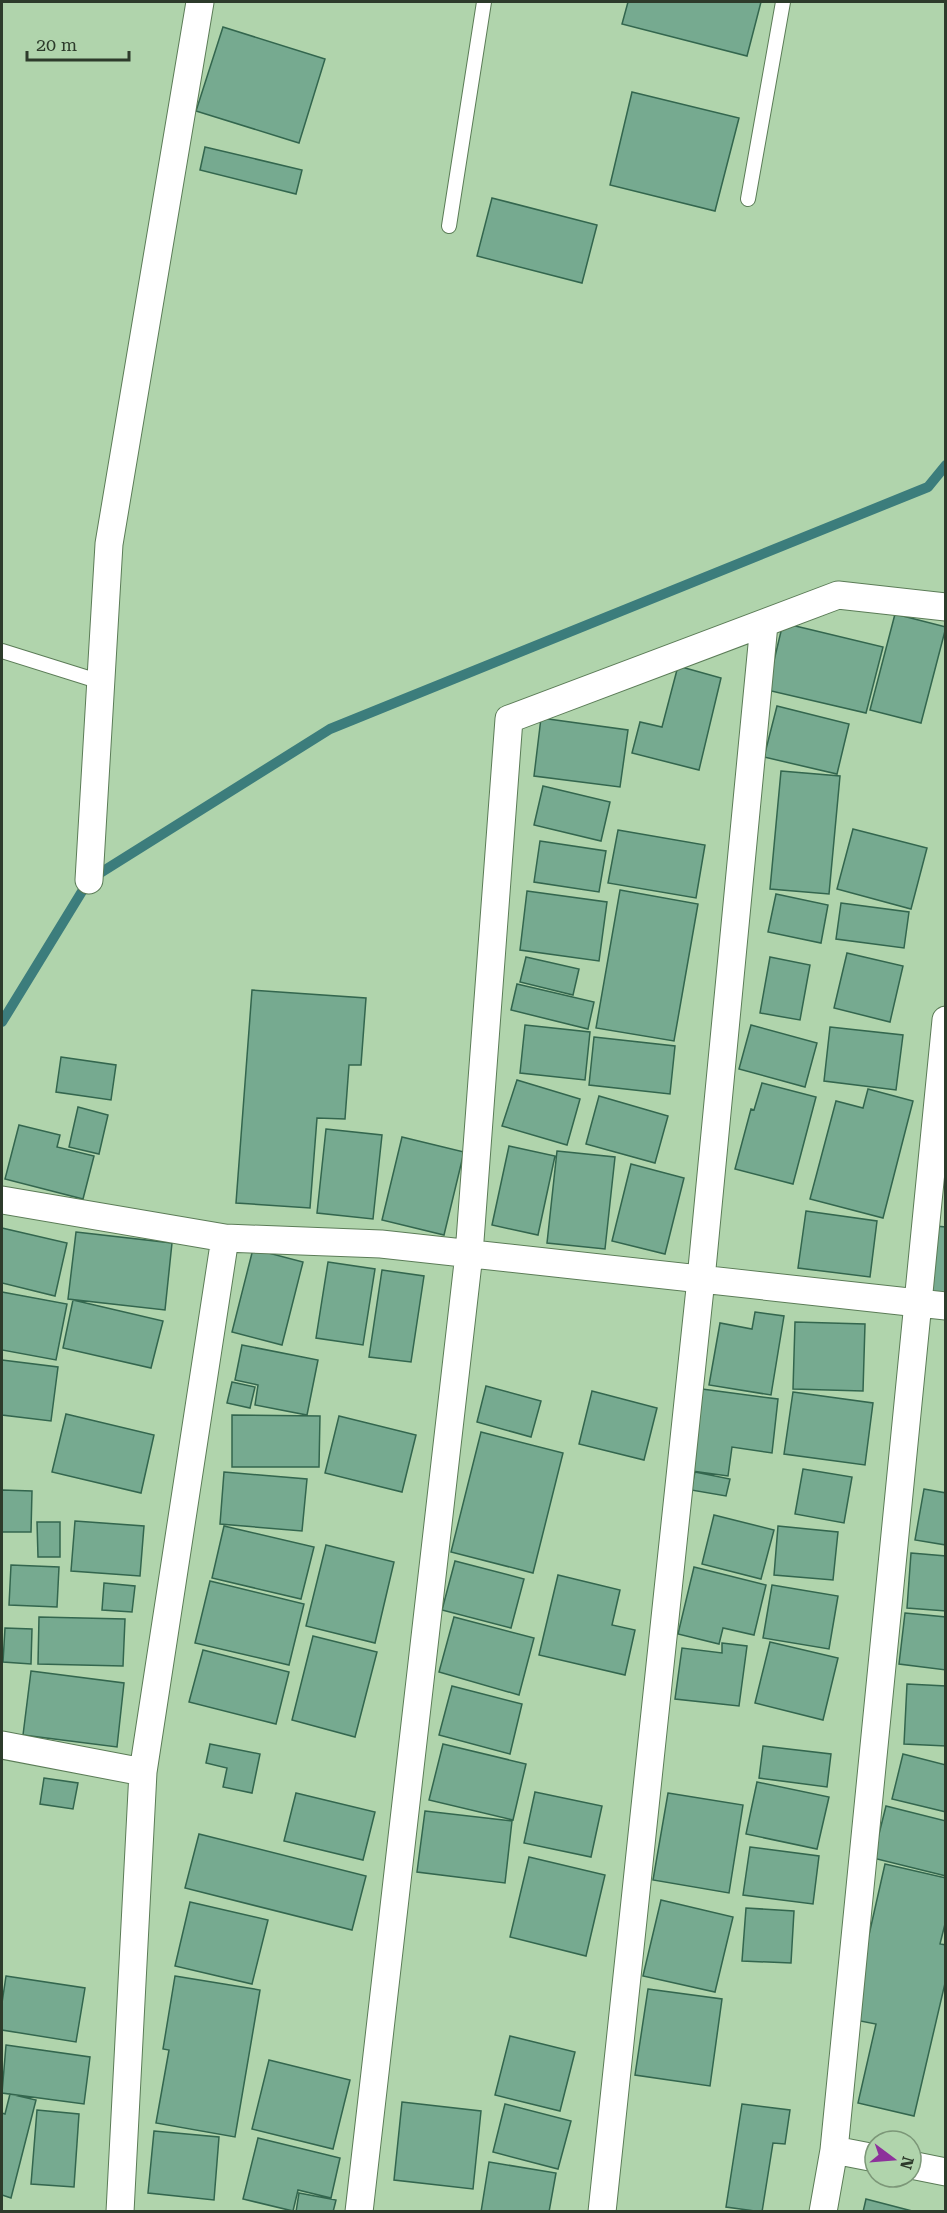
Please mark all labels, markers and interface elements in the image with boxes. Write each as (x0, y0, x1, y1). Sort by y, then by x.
scale bar (27, 24, 129, 62)
text: 20 m (36, 34, 77, 55)
north arrow (863, 2129, 923, 2189)
text: N (896, 2154, 918, 2172)

